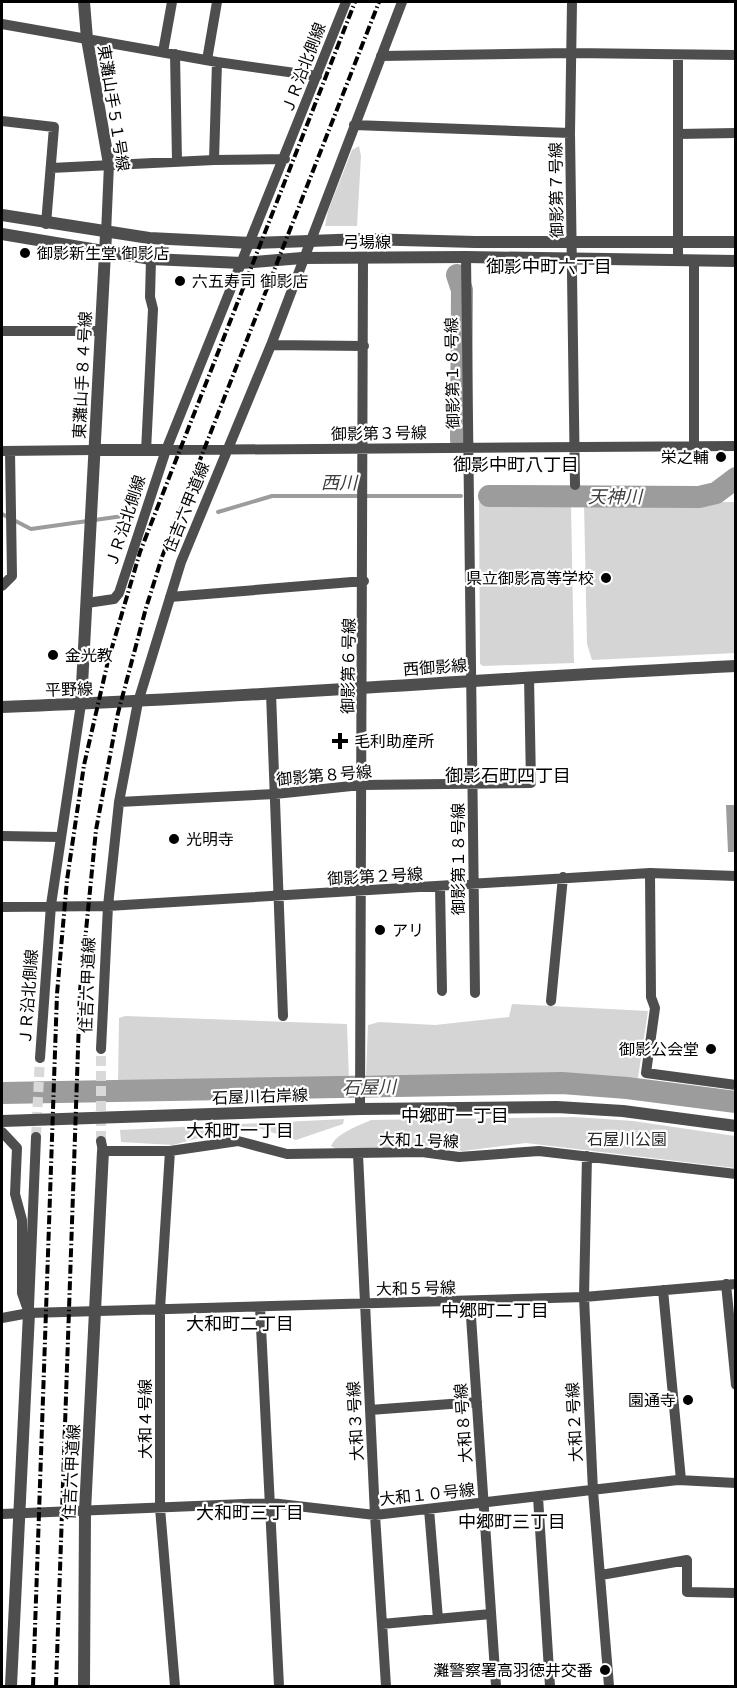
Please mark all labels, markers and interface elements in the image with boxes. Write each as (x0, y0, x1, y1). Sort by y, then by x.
street label: ＪＲ沿北側線 (276, 20, 330, 116)
street label: 東灘山手５１号線 (94, 43, 134, 173)
street label: 御影第７号線 (545, 142, 567, 238)
street label: 弓場線 (343, 232, 391, 252)
place label: 御影新生堂 御影店 (37, 243, 170, 263)
marker: 御影新生堂 御影店 (18, 246, 32, 260)
district label: 御影中町六丁目 (486, 256, 612, 277)
place label: 六五寿司 御影店 (192, 271, 309, 291)
marker: 六五寿司 御影店 (173, 274, 187, 288)
street label: 東灘山手８４号線 (69, 311, 95, 439)
street label: 御影第１８号線 (441, 317, 463, 429)
street label: 御影第３号線 (331, 422, 427, 444)
place label: 栄之輔 (661, 447, 709, 467)
marker: 栄之輔 (714, 450, 728, 464)
district label: 御影中町八丁目 (453, 454, 579, 475)
street label: 住吉六甲道線 (159, 459, 213, 555)
street label: ＪＲ沿北側線 (101, 472, 149, 570)
water label: 西川 (321, 472, 359, 493)
water label: 天神川 (588, 486, 644, 507)
place label: 県立御影高等学校 (466, 568, 594, 588)
marker: 県立御影高等学校 (599, 571, 613, 585)
street label: 御影第６号線 (337, 618, 359, 714)
place label: 金光教 (65, 645, 113, 665)
marker: 金光教 (46, 648, 60, 662)
street label: 西御影線 (402, 655, 468, 679)
street label: 平野線 (45, 678, 93, 700)
place label: 毛利助産所 (354, 731, 434, 751)
marker: 毛利助産所 (331, 732, 349, 750)
street label: 御影第８号線 (275, 761, 373, 789)
district label: 御影石町四丁目 (445, 765, 571, 786)
street label: 御影第１８号線 (448, 803, 468, 915)
place label: 光明寺 (186, 829, 234, 849)
marker: 光明寺 (167, 832, 181, 846)
street label: 御影第２号線 (327, 864, 423, 888)
place label: アリ (392, 920, 424, 940)
marker: アリ (373, 923, 387, 937)
street label: 住吉六甲道線 (75, 937, 99, 1033)
street label: ＪＲ沿北側線 (15, 948, 41, 1046)
place label: 御影公会堂 (619, 1039, 699, 1059)
marker: 御影公会堂 (704, 1042, 718, 1056)
water label: 石屋川 (342, 1076, 398, 1098)
street label: 石屋川右岸線 (212, 1084, 308, 1108)
district label: 中郷町一丁目 (401, 1105, 509, 1126)
district label: 大和町一丁目 (186, 1120, 294, 1141)
street label: 大和１号線 (379, 1129, 459, 1151)
park label: 石屋川公園 (587, 1129, 667, 1149)
street label: 大和５号線 (376, 1277, 456, 1299)
district label: 中郷町二丁目 (441, 1300, 549, 1321)
district label: 大和町二丁目 (186, 1313, 294, 1334)
street label: 大和４号線 (135, 1379, 155, 1459)
street label: 大和３号線 (343, 1381, 367, 1461)
street label: 大和８号線 (450, 1382, 476, 1464)
street label: 大和２号線 (562, 1382, 586, 1462)
place label: 園通寺 (628, 1390, 676, 1410)
marker: 園通寺 (681, 1393, 695, 1407)
street label: 住吉六甲道線 (59, 1424, 83, 1520)
street label: 大和１０号線 (378, 1479, 476, 1509)
district label: 大和町三丁目 (196, 1502, 304, 1523)
district label: 中郷町三丁目 (458, 1511, 566, 1532)
place label: 灘警察署高羽徳井交番 (433, 1660, 593, 1680)
marker: 灘警察署高羽徳井交番 (598, 1663, 612, 1677)

